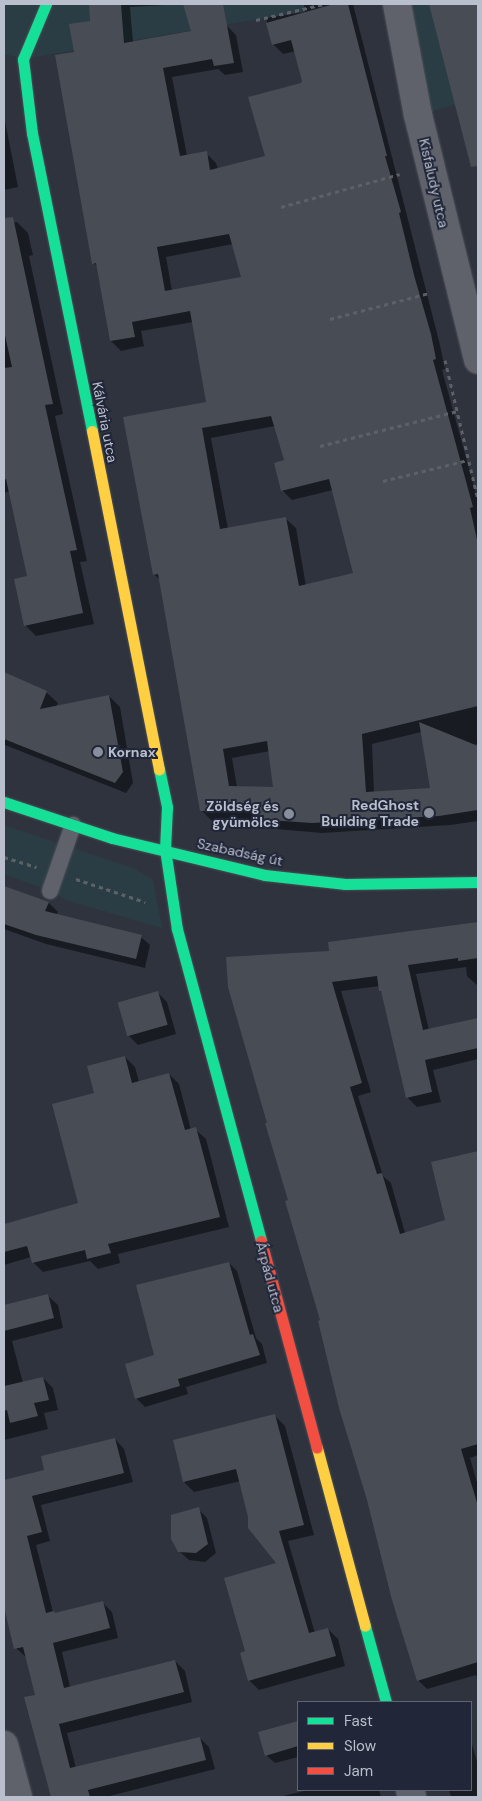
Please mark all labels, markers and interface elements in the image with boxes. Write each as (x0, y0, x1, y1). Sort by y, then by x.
street label: Kisfaludy utca (416, 137, 452, 229)
street label: Kálvária utca (89, 380, 121, 464)
place label: Kornax (108, 744, 156, 760)
marker: Kornax (92, 746, 104, 758)
place label: RedGhost Building Trade (321, 797, 419, 830)
place label: Zöldség és gyümölcs (206, 798, 279, 830)
marker: RedGhost Building Trade (423, 807, 435, 819)
marker: Zöldség és gyümölcs (283, 808, 295, 820)
street label: Szabadság út (196, 835, 284, 869)
street label: Árpád utca (253, 1240, 287, 1314)
legend (297, 1701, 472, 1791)
text: Fast (344, 1711, 373, 1731)
text: Slow (344, 1736, 376, 1756)
text: Jam (344, 1761, 373, 1781)

